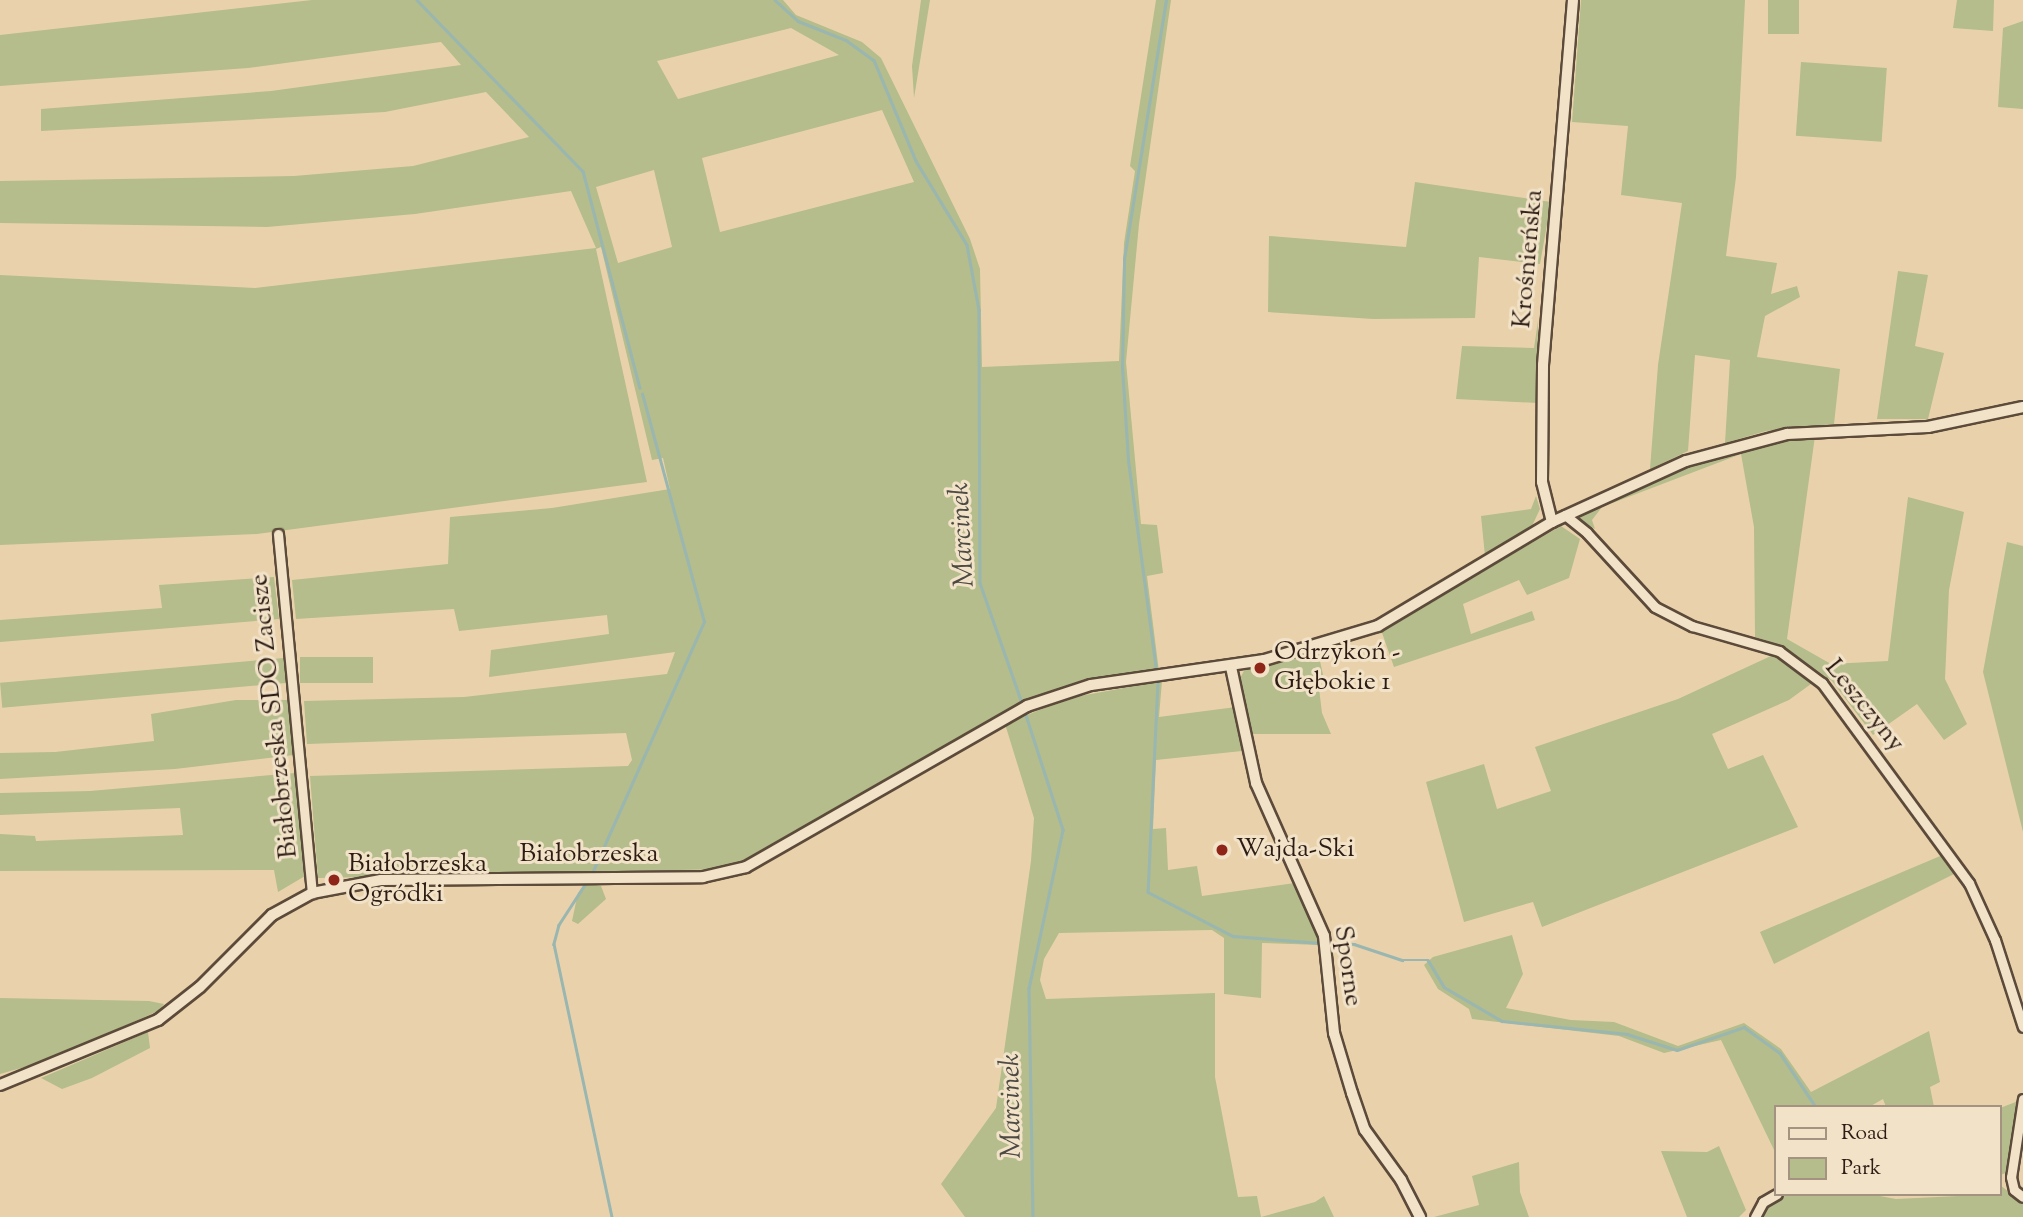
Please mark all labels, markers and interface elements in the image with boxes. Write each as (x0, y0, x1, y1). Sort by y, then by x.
street label: Krośnieńska (1507, 188, 1551, 330)
water label: Marcinek (943, 482, 983, 588)
street label: Białobrzeska SDO Zacisze (245, 572, 305, 860)
place label: Odrzykoń - Głębokie 1 (1274, 637, 1401, 698)
street label: Leszczyny (1817, 653, 1911, 759)
marker: Odrzykoń - Głębokie 1 (1252, 660, 1268, 676)
place label: Wajda-Ski (1236, 834, 1355, 866)
street label: Białobrzeska (520, 839, 658, 871)
marker: Wajda-Ski (1214, 842, 1230, 858)
place label: Białobrzeska Ogródki (348, 849, 487, 910)
marker: Białobrzeska Ogródki (326, 872, 342, 888)
street label: Sporne (1326, 924, 1368, 1008)
water label: Marcinek (994, 1053, 1030, 1159)
legend (1774, 1105, 2002, 1196)
text: Road (1841, 1119, 1888, 1149)
text: Park (1841, 1154, 1881, 1184)

